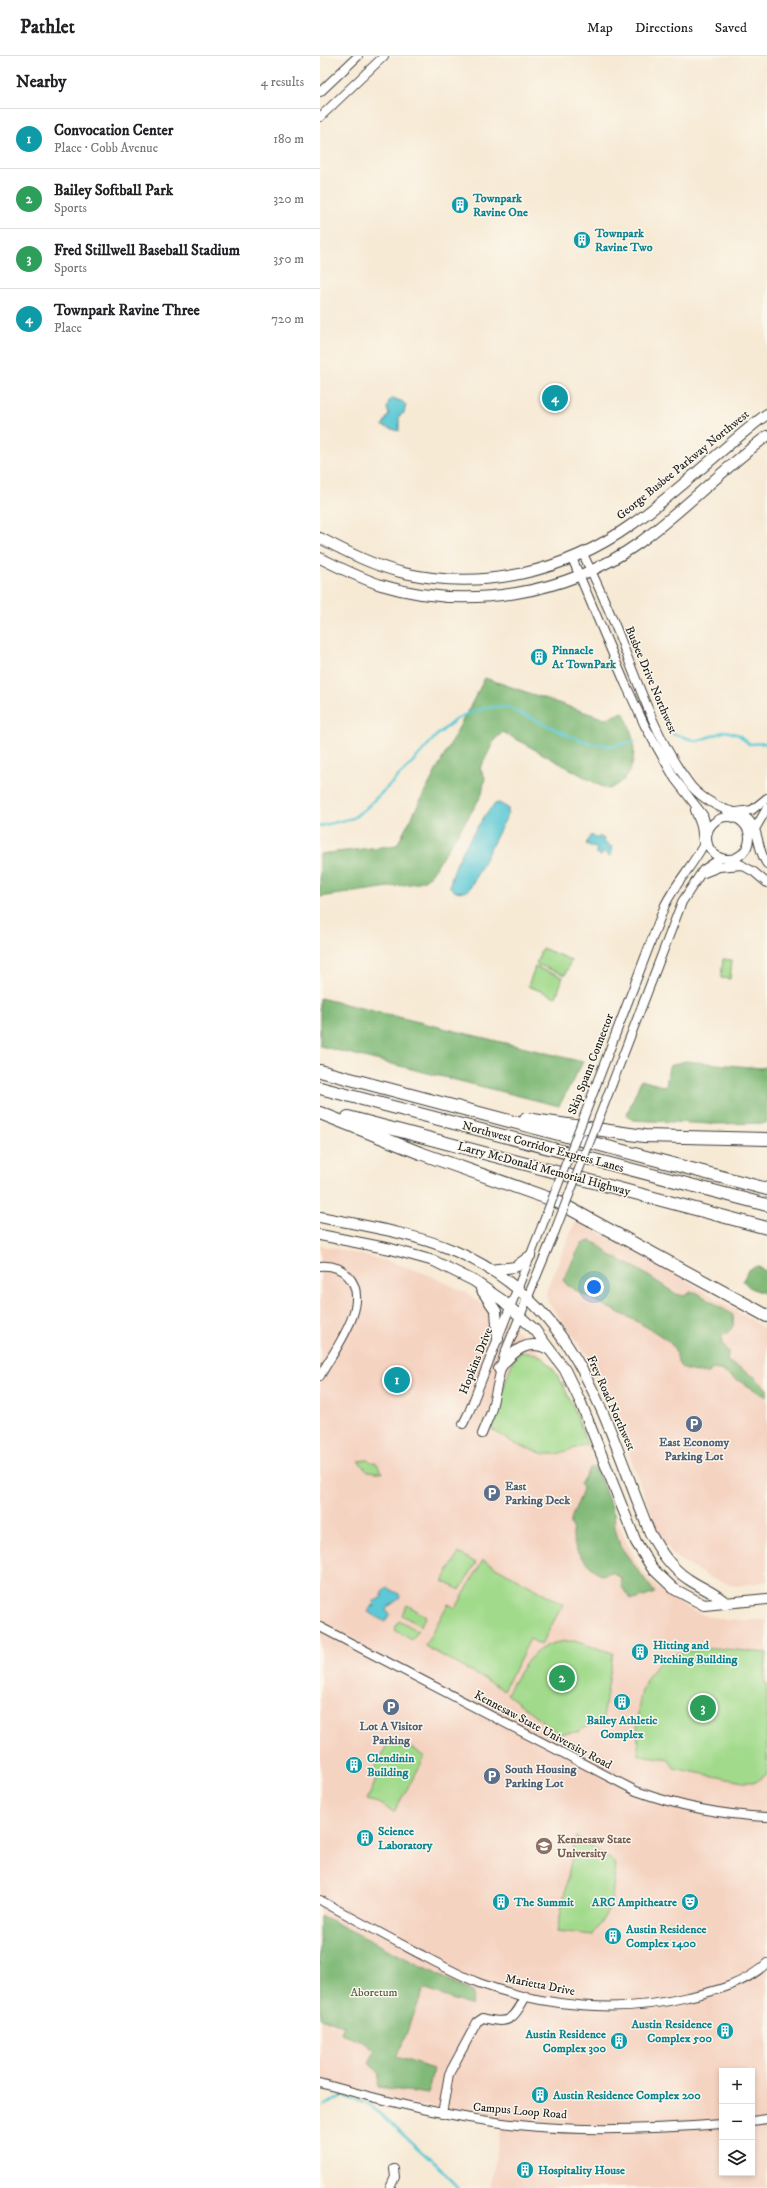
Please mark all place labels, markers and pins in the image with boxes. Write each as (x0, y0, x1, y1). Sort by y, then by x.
place label: Townpark Ravine One (472, 191, 528, 220)
building icon: Townpark Ravine One (450, 195, 470, 215)
place label: Townpark Ravine Two (594, 226, 653, 255)
building icon: Townpark Ravine Two (572, 230, 592, 250)
pin: 4 (542, 383, 568, 413)
place label: Pinnacle At TownPark (551, 643, 617, 672)
building icon: Pinnacle At TownPark (529, 647, 549, 667)
pin: 1 (384, 1365, 410, 1395)
parking icon: East Economy Parking Lot (684, 1414, 704, 1434)
place label: East Economy Parking Lot (659, 1435, 729, 1464)
place label: East Parking Deck (505, 1479, 571, 1508)
parking icon: East Parking Deck (482, 1483, 502, 1503)
place label: Hitting and Pitching Building (653, 1638, 739, 1667)
building icon: Hitting and Pitching Building (630, 1642, 650, 1662)
pin: 2 (549, 1663, 575, 1693)
building icon: Bailey Athletic Complex (612, 1692, 632, 1712)
pin: 3 (690, 1693, 716, 1723)
parking icon: Lot A Visitor Parking (381, 1697, 401, 1717)
place label: Bailey Athletic Complex (587, 1713, 658, 1742)
place label: Lot A Visitor Parking (360, 1719, 423, 1748)
place label: Clendinin Building (367, 1751, 415, 1780)
building icon: Clendinin Building (344, 1755, 364, 1775)
place label: South Housing Parking Lot (505, 1762, 578, 1791)
parking icon: South Housing Parking Lot (482, 1766, 502, 1786)
place label: Science Laboratory (378, 1824, 433, 1853)
building icon: Science Laboratory (355, 1828, 375, 1848)
place label: Kennesaw State University (557, 1832, 631, 1861)
school or university icon: Kennesaw State University (534, 1836, 554, 1856)
building icon: The Summit (491, 1892, 511, 1912)
theatre icon: ARC Ampitheatre (680, 1892, 700, 1912)
place label: The Summit (513, 1895, 574, 1910)
place label: ARC Ampitheatre (591, 1895, 677, 1910)
place label: Austin Residence Complex 1400 (625, 1922, 707, 1951)
building icon: Austin Residence Complex 1400 (603, 1926, 623, 1946)
place label: Austin Residence Complex 500 (630, 2017, 713, 2046)
building icon: Austin Residence Complex 500 (715, 2021, 735, 2041)
place label: Austin Residence Complex 300 (524, 2027, 607, 2056)
building icon: Austin Residence Complex 300 (609, 2031, 629, 2051)
building icon: Austin Residence Complex 200 (530, 2085, 550, 2105)
place label: Austin Residence Complex 200 (552, 2088, 701, 2103)
building icon: Hospitality House (515, 2160, 535, 2180)
place label: Hospitality House (538, 2163, 625, 2178)

